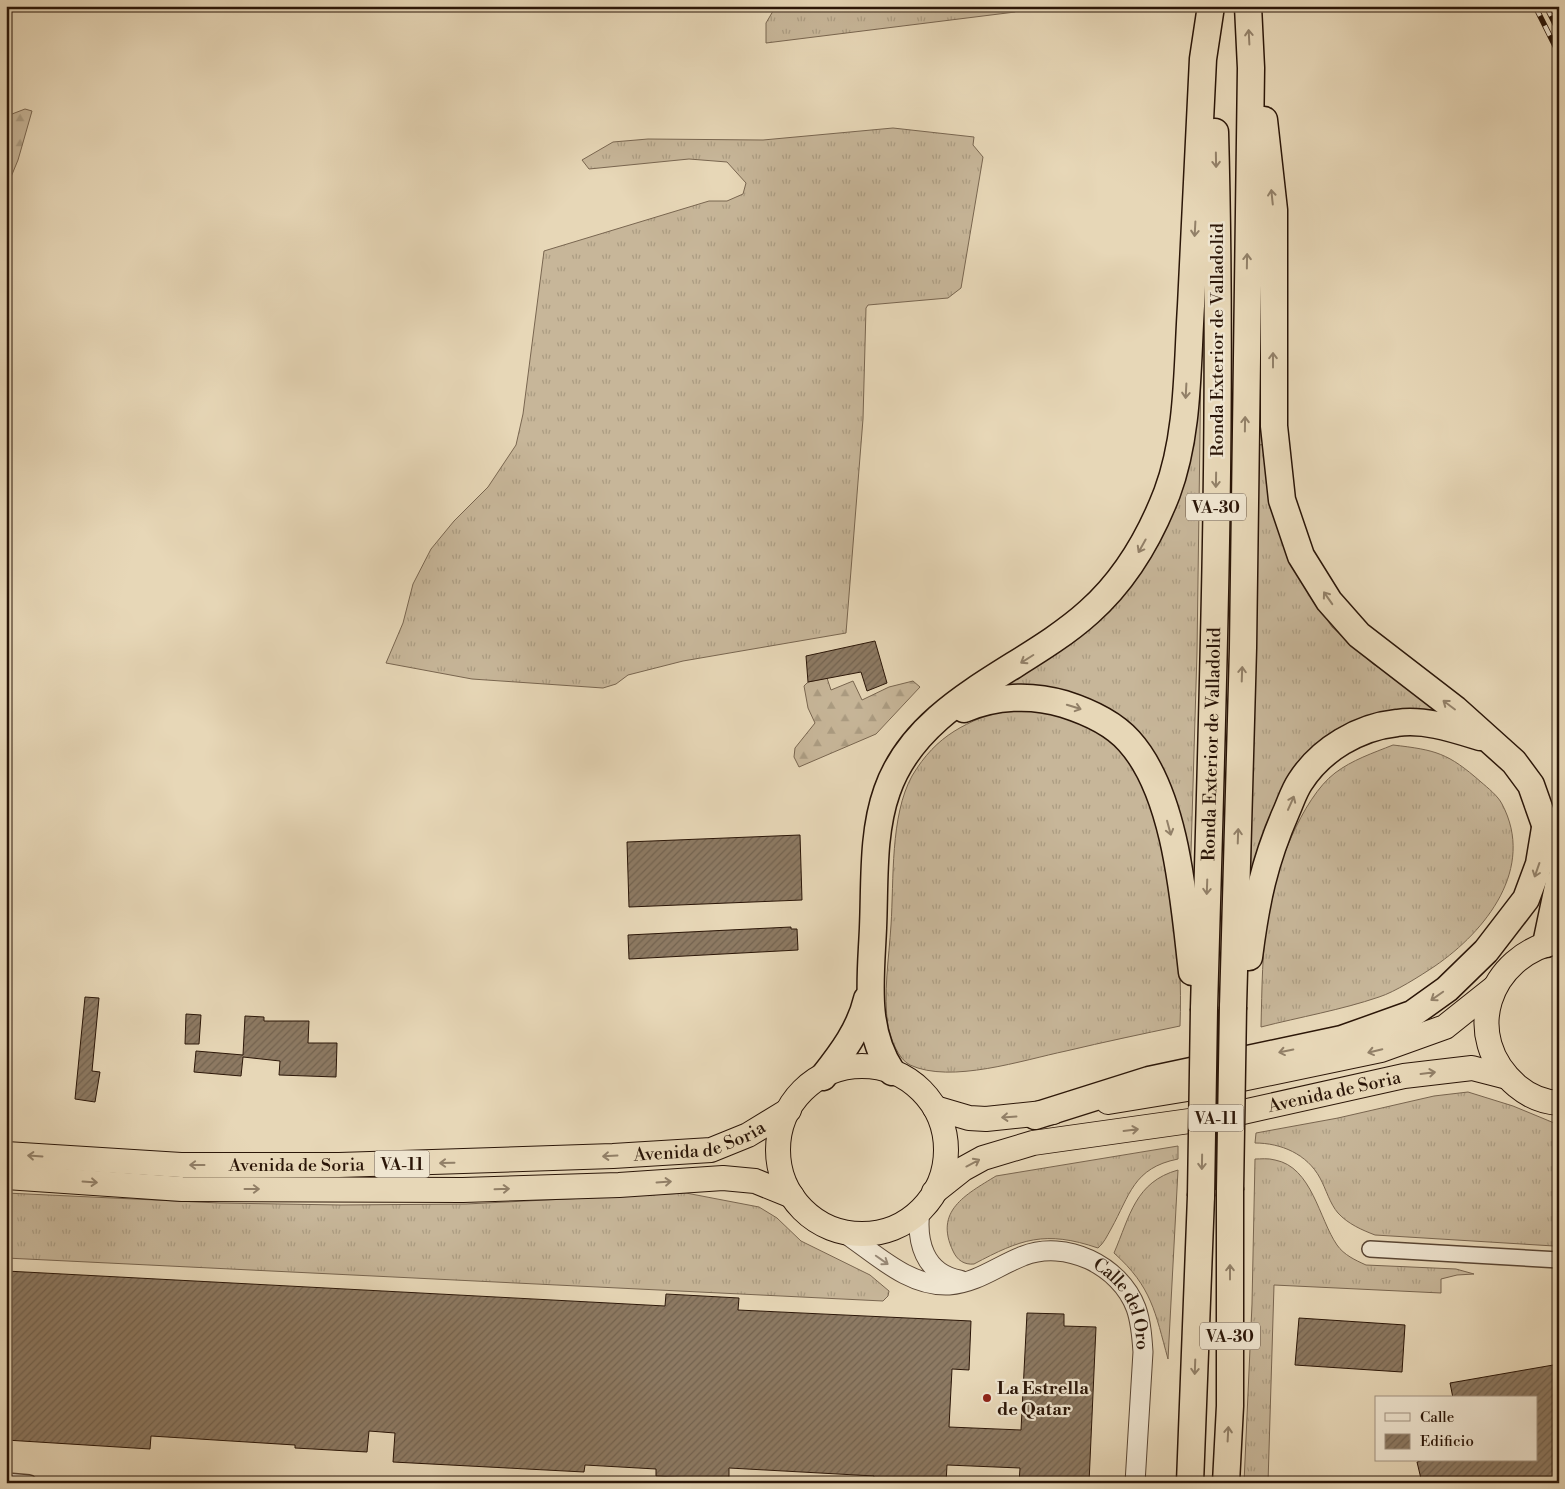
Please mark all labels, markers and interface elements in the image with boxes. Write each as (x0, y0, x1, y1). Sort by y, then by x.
one-way arrow (1245, 30, 1254, 46)
one-way arrow (1211, 152, 1221, 168)
one-way arrow (1267, 190, 1277, 206)
one-way arrow (1190, 221, 1199, 237)
street label: Ronda Exterior de Valladolid (1206, 222, 1229, 457)
one-way arrow (1242, 253, 1252, 270)
one-way arrow (1268, 352, 1278, 368)
one-way arrow (1182, 383, 1191, 399)
one-way arrow (1240, 416, 1249, 432)
one-way arrow (1212, 472, 1221, 488)
road number: VA-30 (1186, 494, 1246, 520)
one-way arrow (1137, 539, 1147, 554)
one-way arrow (1323, 591, 1333, 605)
street label: Ronda Exterior de Valladolid (1197, 626, 1226, 861)
one-way arrow (1021, 654, 1035, 664)
one-way arrow (1237, 666, 1247, 682)
one-way arrow (1443, 700, 1456, 711)
one-way arrow (1066, 702, 1082, 712)
one-way arrow (1286, 796, 1296, 811)
one-way arrow (1165, 820, 1175, 836)
one-way arrow (1233, 828, 1243, 844)
one-way arrow (1531, 862, 1541, 878)
one-way arrow (1203, 879, 1212, 895)
one-way arrow (1431, 991, 1445, 1001)
one-way arrow (1279, 1047, 1295, 1056)
one-way arrow (1368, 1047, 1384, 1056)
street label: Avenida de Soria (1265, 1066, 1404, 1118)
one-way arrow (1420, 1068, 1436, 1078)
road number: VA-11 (1188, 1104, 1244, 1132)
one-way arrow (1001, 1113, 1017, 1122)
street label: Avenida de Soria (632, 1116, 771, 1167)
one-way arrow (1123, 1125, 1139, 1135)
road number: VA-11 (374, 1150, 430, 1178)
one-way arrow (27, 1151, 43, 1160)
one-way arrow (602, 1152, 618, 1161)
street label: Avenida de Soria (228, 1153, 366, 1177)
one-way arrow (1197, 1154, 1207, 1170)
one-way arrow (440, 1158, 456, 1168)
one-way arrow (966, 1158, 981, 1168)
one-way arrow (190, 1160, 206, 1170)
one-way arrow (656, 1177, 672, 1187)
one-way arrow (82, 1178, 98, 1187)
one-way arrow (244, 1184, 260, 1194)
one-way arrow (494, 1184, 510, 1193)
street label: Calle del Oro (1089, 1253, 1154, 1351)
one-way arrow (875, 1255, 889, 1265)
one-way arrow (1225, 1264, 1235, 1280)
road number: VA-30 (1200, 1322, 1260, 1350)
one-way arrow (1190, 1359, 1199, 1375)
place label: La Estrella de Qatar (997, 1377, 1089, 1421)
marker: La Estrella de Qatar (981, 1392, 993, 1404)
legend (1375, 1396, 1538, 1462)
text: Calle (1420, 1408, 1454, 1427)
one-way arrow (1224, 1426, 1233, 1442)
text: Edificio (1420, 1432, 1474, 1451)

